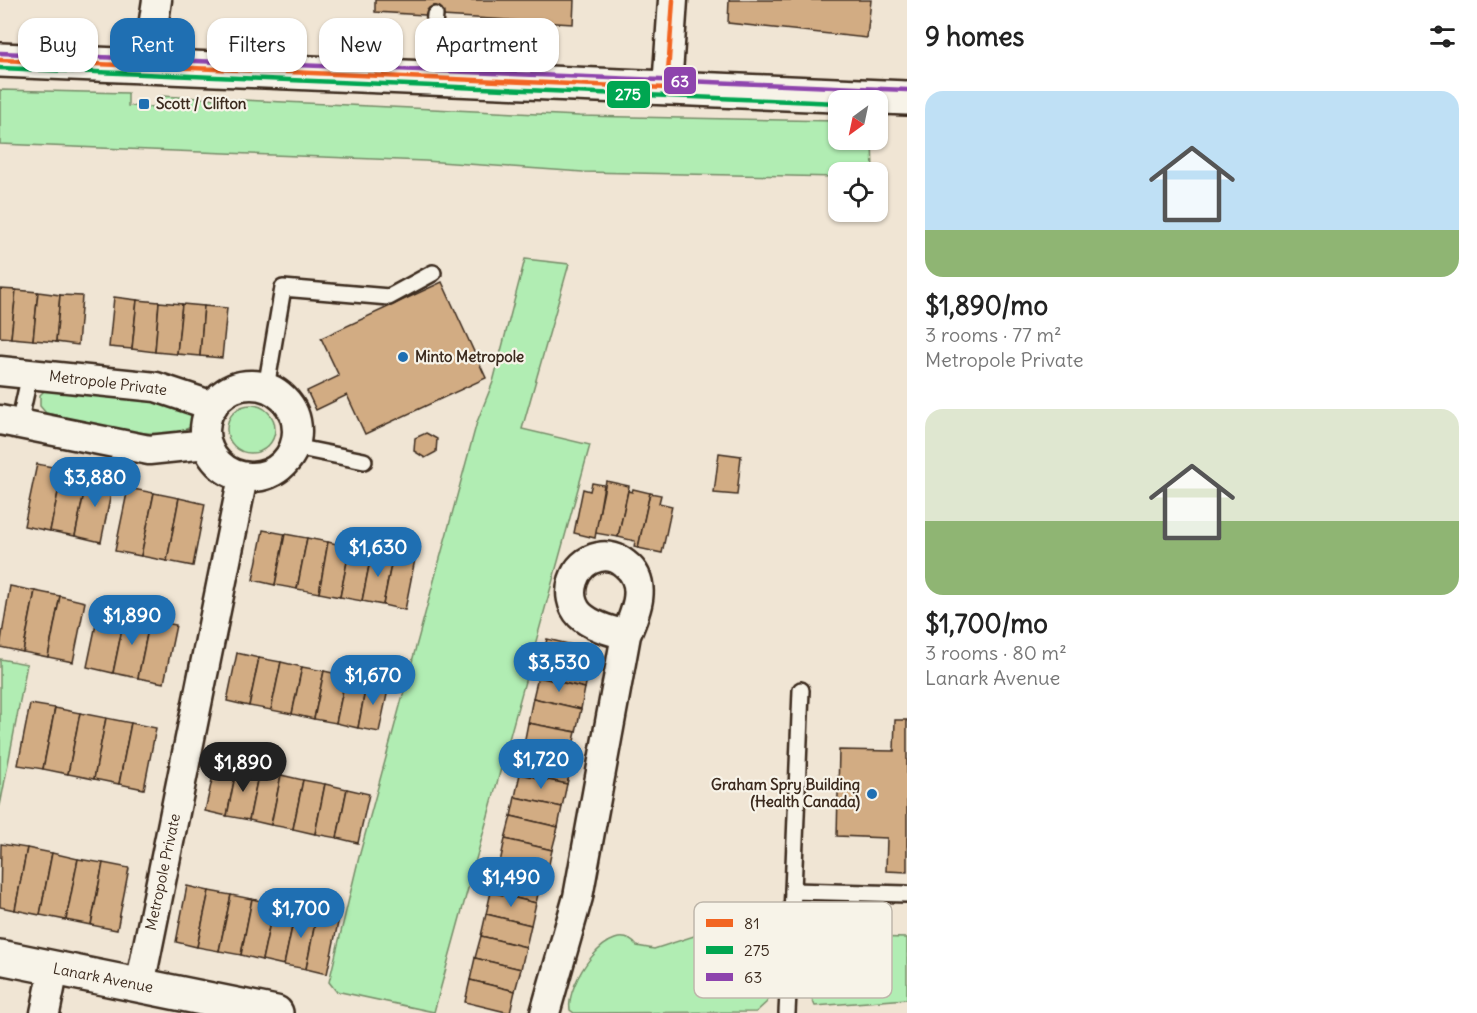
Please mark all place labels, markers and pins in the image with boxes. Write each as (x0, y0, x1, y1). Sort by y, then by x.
place label: Scott / Clifton (156, 94, 247, 113)
marker: Scott / Clifton (137, 97, 151, 111)
place label: Minto Metropole (415, 347, 524, 367)
marker: Minto Metropole (396, 350, 410, 364)
pin: $3,880 (46, 457, 144, 508)
pin: $1,630 (329, 527, 427, 578)
pin: $1,890 (83, 595, 181, 646)
pin: $3,530 (510, 642, 608, 693)
pin: $1,670 (324, 655, 422, 706)
pin: $1,720 (492, 739, 590, 790)
pin: $1,890 (194, 742, 292, 793)
place label: Graham Spry Building (Health Canada) (711, 775, 860, 812)
marker: Graham Spry Building (Health Canada) (865, 787, 879, 801)
pin: $1,490 (462, 857, 560, 908)
pin: $1,700 (252, 888, 350, 939)

